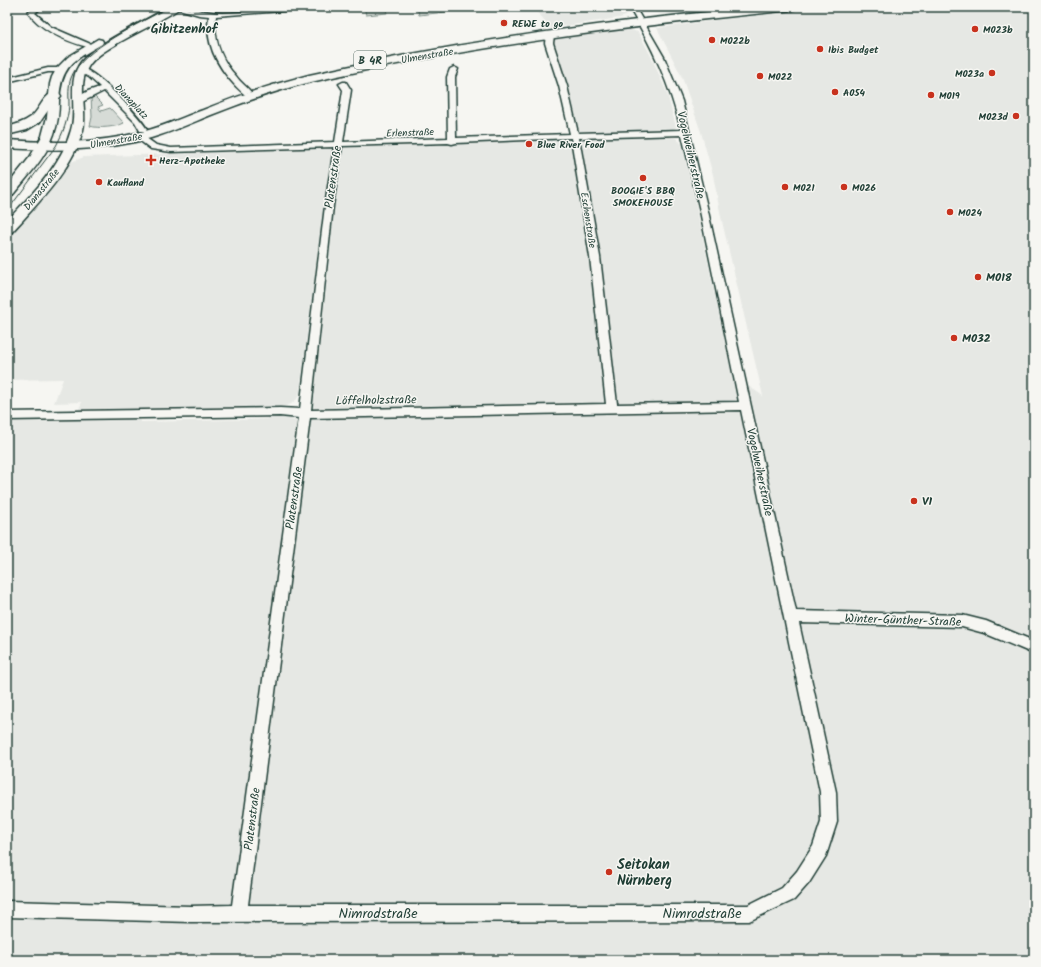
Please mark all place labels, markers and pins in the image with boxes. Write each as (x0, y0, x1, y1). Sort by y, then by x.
place label: REWE to go (512, 16, 563, 32)
marker: REWE to go (499, 18, 509, 28)
place label: M023b (983, 22, 1013, 38)
marker: M023b (970, 24, 980, 34)
place label: M022b (720, 33, 750, 49)
marker: M022b (707, 35, 717, 45)
place label: Ibis Budget (828, 42, 879, 58)
marker: Ibis Budget (815, 44, 825, 54)
place label: M023a (955, 66, 984, 82)
marker: M023a (987, 68, 997, 78)
place label: M022 (768, 69, 793, 85)
marker: M022 (755, 71, 765, 81)
place label: A054 (843, 85, 865, 101)
marker: A054 (830, 87, 840, 97)
place label: M019 (939, 88, 960, 104)
marker: M019 (926, 90, 936, 100)
place label: M023d (979, 109, 1009, 125)
marker: M023d (1011, 111, 1021, 121)
place label: Blue River Food (537, 137, 605, 153)
marker: Blue River Food (524, 139, 534, 149)
place label: Herz-Apotheke (159, 153, 225, 169)
marker: Herz-Apotheke (146, 155, 156, 165)
marker: BOOGIE'S BBQ SMOKEHOUSE (638, 173, 648, 183)
place label: Kaufland (107, 175, 145, 191)
marker: Kaufland (94, 177, 104, 187)
place label: M021 (793, 180, 815, 196)
place label: M026 (852, 180, 877, 196)
marker: M021 (780, 182, 790, 192)
marker: M026 (839, 182, 849, 192)
place label: BOOGIE'S BBQ SMOKEHOUSE (611, 183, 675, 211)
place label: M024 (958, 205, 983, 221)
marker: M024 (945, 207, 955, 217)
place label: M018 (986, 268, 1013, 287)
marker: M018 (973, 272, 983, 282)
place label: M032 (962, 329, 991, 348)
marker: M032 (949, 333, 959, 343)
place label: V1 (922, 492, 932, 511)
marker: V1 (909, 496, 919, 506)
place label: Seitokan Nürnberg (617, 854, 672, 892)
marker: Seitokan Nürnberg (604, 867, 614, 877)

